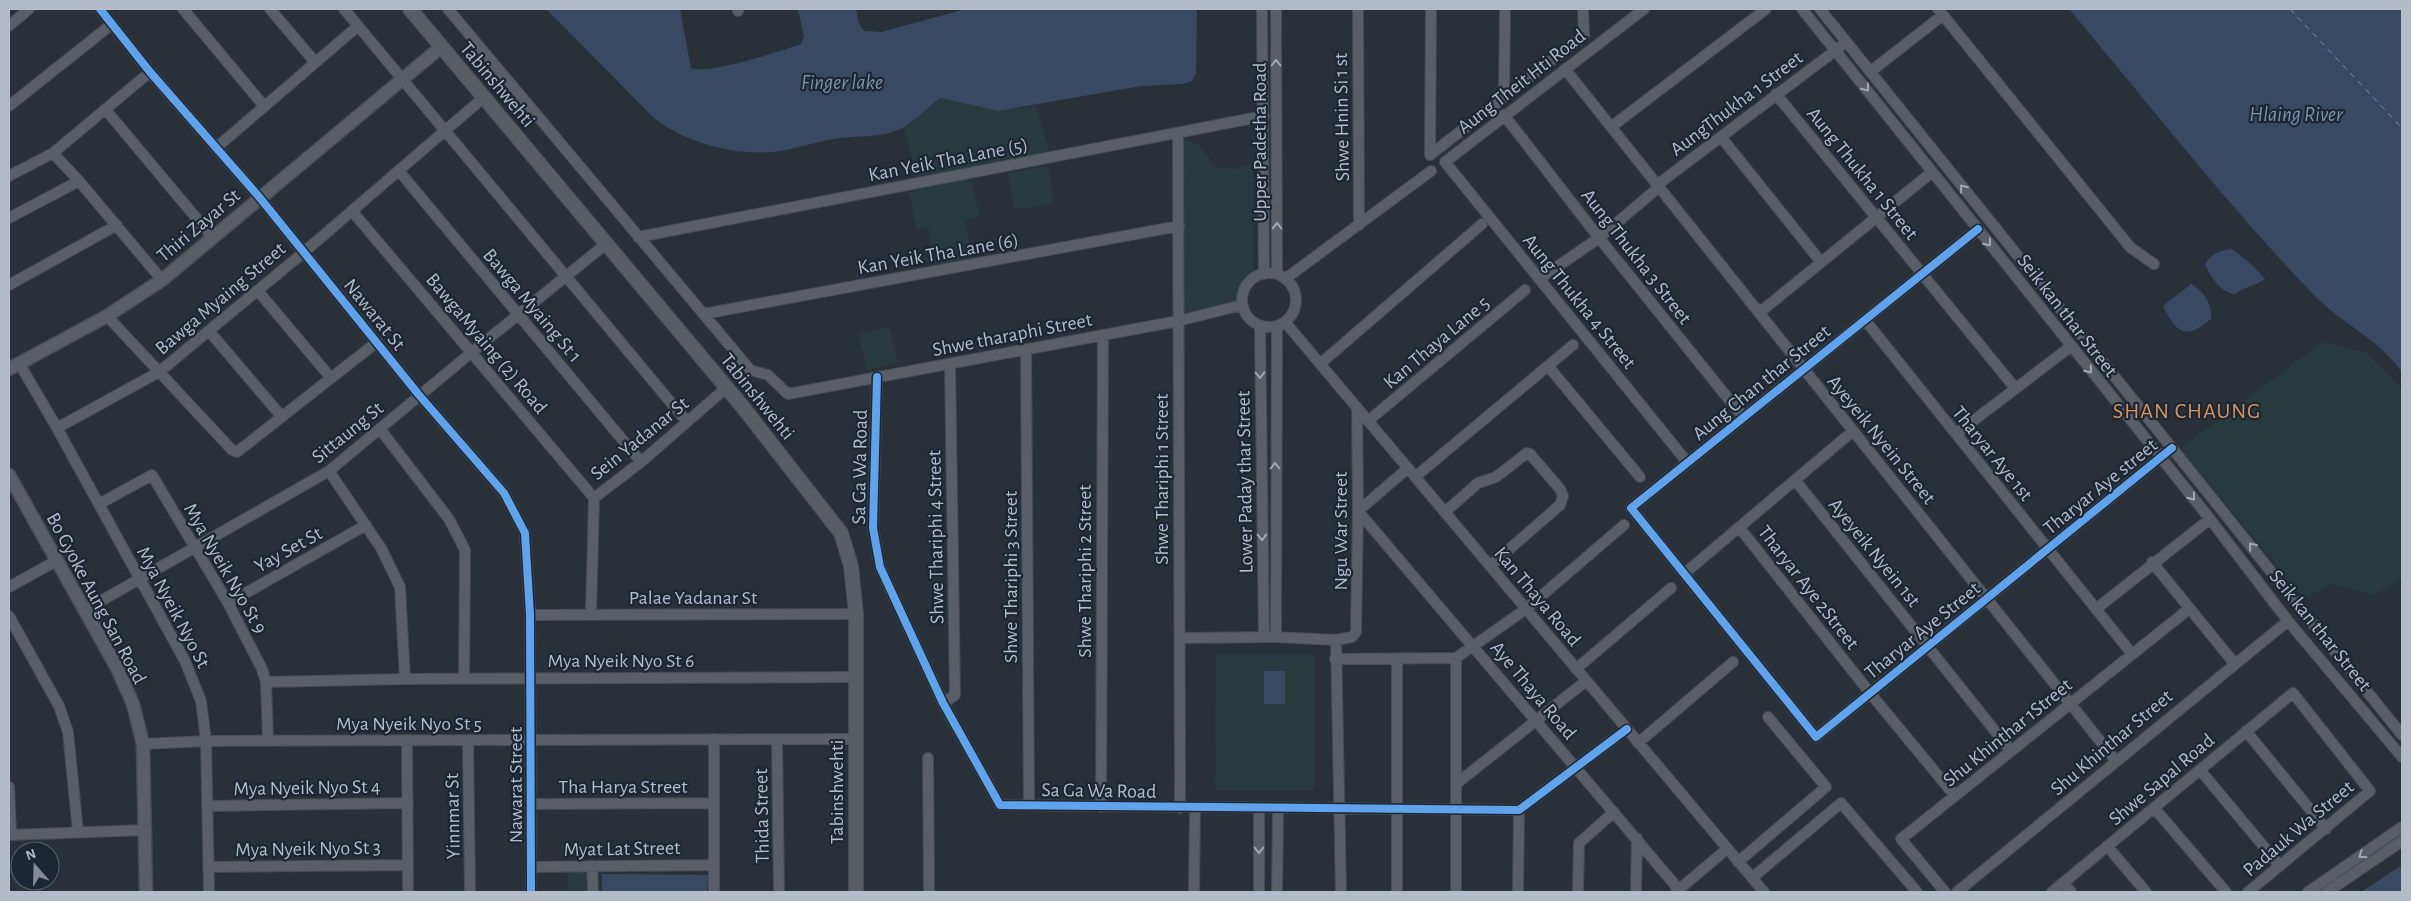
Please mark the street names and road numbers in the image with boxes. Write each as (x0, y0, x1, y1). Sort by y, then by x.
street label: Aung Theit Hti Road (1454, 26, 1589, 138)
street label: Tabinshwehti (456, 38, 539, 131)
street label: AungThukha 1 Street (1667, 47, 1807, 160)
street label: Shwe Hnin Si 1 st (1331, 52, 1353, 182)
street label: Upper Padetha Road (1250, 62, 1270, 222)
street label: Aung Thukha 1 Street (1803, 104, 1922, 244)
street label: Kan Yeik Tha Lane (5) (867, 135, 1030, 185)
street label: Thiri Zayar St (153, 185, 245, 266)
street label: Aung Thukha 3 Street (1577, 185, 1695, 328)
street label: Kan Yeik Tha Lane (6) (856, 230, 1020, 278)
street label: Aung Thukha 4 Street (1519, 231, 1640, 373)
street label: Bawga Myaing Street (152, 238, 290, 359)
street label: Bawga Myaing St 1 (479, 245, 585, 366)
street label: Seik kan thar Street (2013, 251, 2122, 381)
street label: BawgaMyaing (2) Road (422, 270, 551, 418)
street label: Nawarat St (340, 275, 409, 355)
street label: Kan Thaya Lane 5 (1380, 293, 1494, 393)
street label: Shwe tharaphi Street (931, 310, 1094, 360)
street label: Aung Chan thar Street (1689, 321, 1835, 444)
street label: Tabinshwehti (717, 350, 798, 444)
street label: Ayeyeik Nyein Street (1823, 371, 1940, 508)
street label: Lower Paday thar Street (1233, 390, 1257, 573)
street label: Sein Yadanar St (587, 393, 693, 484)
street label: Shwe Thariphi 1 Street (1152, 393, 1172, 565)
street label: Sittaung St (308, 398, 388, 467)
street label: Tharyar Aye 1st (1948, 402, 2037, 505)
street label: Sa Ga Wa Road (849, 409, 871, 525)
street label: Tharyar Aye street (2040, 435, 2162, 539)
street label: Shwe Thariphi 4 Street (924, 449, 948, 624)
street label: Ngu War Street (1331, 471, 1351, 591)
street label: Shwe Thariphi 2 Street (1075, 484, 1095, 658)
street label: Shwe Thariphi 3 Street (1001, 490, 1021, 663)
street label: Ayeyeik Nyein 1st (1825, 495, 1924, 611)
street label: Mya Nyeik Nyo St 9 (180, 500, 271, 637)
street label: Bo Gyoke Aung San Road (43, 510, 150, 687)
street label: Tharyar Aye 2Street (1754, 522, 1863, 654)
street label: Yay Set St (251, 523, 326, 577)
street label: Kan Thaya Road (1490, 543, 1584, 650)
street label: Mya Nyeik Nyo St (133, 544, 214, 672)
street label: Seik kan thar Street (2265, 566, 2375, 696)
street label: Tharyar Aye Street (1861, 578, 1984, 683)
street label: Palae Yadanar St (629, 588, 758, 608)
street label: Aye Thaya Road (1487, 638, 1580, 744)
street label: Mya Nyeik Nyo St 6 (548, 651, 694, 671)
street label: Shu Khinthar 1Street (1939, 675, 2076, 791)
street label: Shu Khinthar Street (2047, 686, 2177, 799)
street label: Mya Nyeik Nyo St 5 (336, 714, 482, 734)
street label: Nawarat Street (506, 726, 526, 843)
street label: Shwe Sapal Road (2105, 730, 2218, 829)
street label: Tabinshwehti (827, 740, 847, 844)
street label: Thida Street (751, 768, 773, 864)
street label: Yinnmar St (442, 772, 464, 859)
street label: Padauk Wa Street (2239, 776, 2358, 881)
street label: Mya Nyeik Nyo St 4 (233, 777, 381, 799)
street label: Tha Harya Street (558, 777, 688, 797)
street label: Sa Ga Wa Road (1041, 780, 1157, 802)
street label: Mya Nyeik Nyo St 3 (235, 838, 381, 860)
street label: Myat Lat Street (563, 838, 681, 860)

